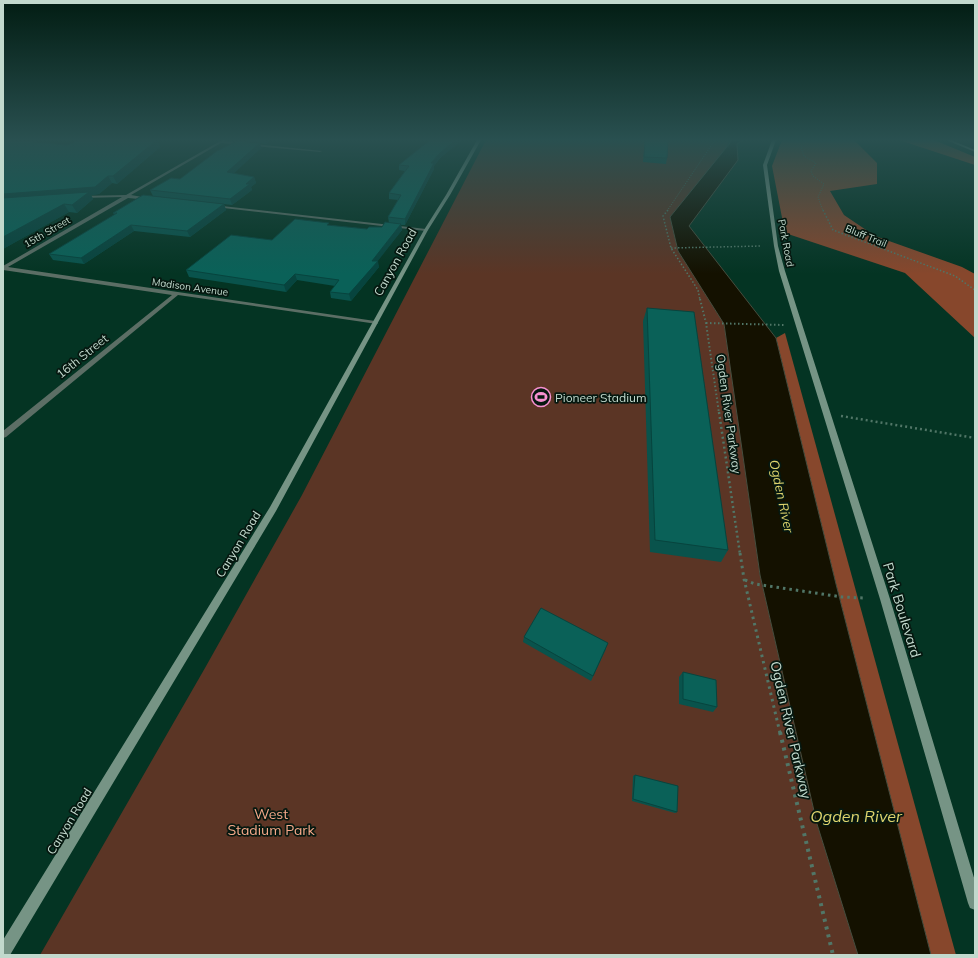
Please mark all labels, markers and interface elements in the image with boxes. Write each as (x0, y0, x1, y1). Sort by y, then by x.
street label: 15th Street (21, 213, 73, 251)
street label: Park Road (775, 218, 797, 268)
street label: Bluff Trail (843, 222, 889, 250)
street label: Canyon Road (370, 226, 420, 298)
street label: Madison Avenue (151, 275, 229, 299)
street label: 16th Street (53, 331, 111, 381)
street label: Ogden River Parkway (713, 353, 745, 475)
sports icon: Pioneer Stadium (530, 386, 552, 408)
place label: Pioneer Stadium (555, 390, 646, 405)
water label: Ogden River (766, 458, 798, 535)
street label: Canyon Road (212, 508, 264, 580)
street label: Park Boulevard (879, 560, 925, 660)
street label: Ogden River Parkway (766, 659, 816, 801)
street label: Canyon Road (43, 785, 95, 857)
park label: West Stadium Park (227, 805, 315, 839)
water label: Ogden River (810, 806, 903, 826)

